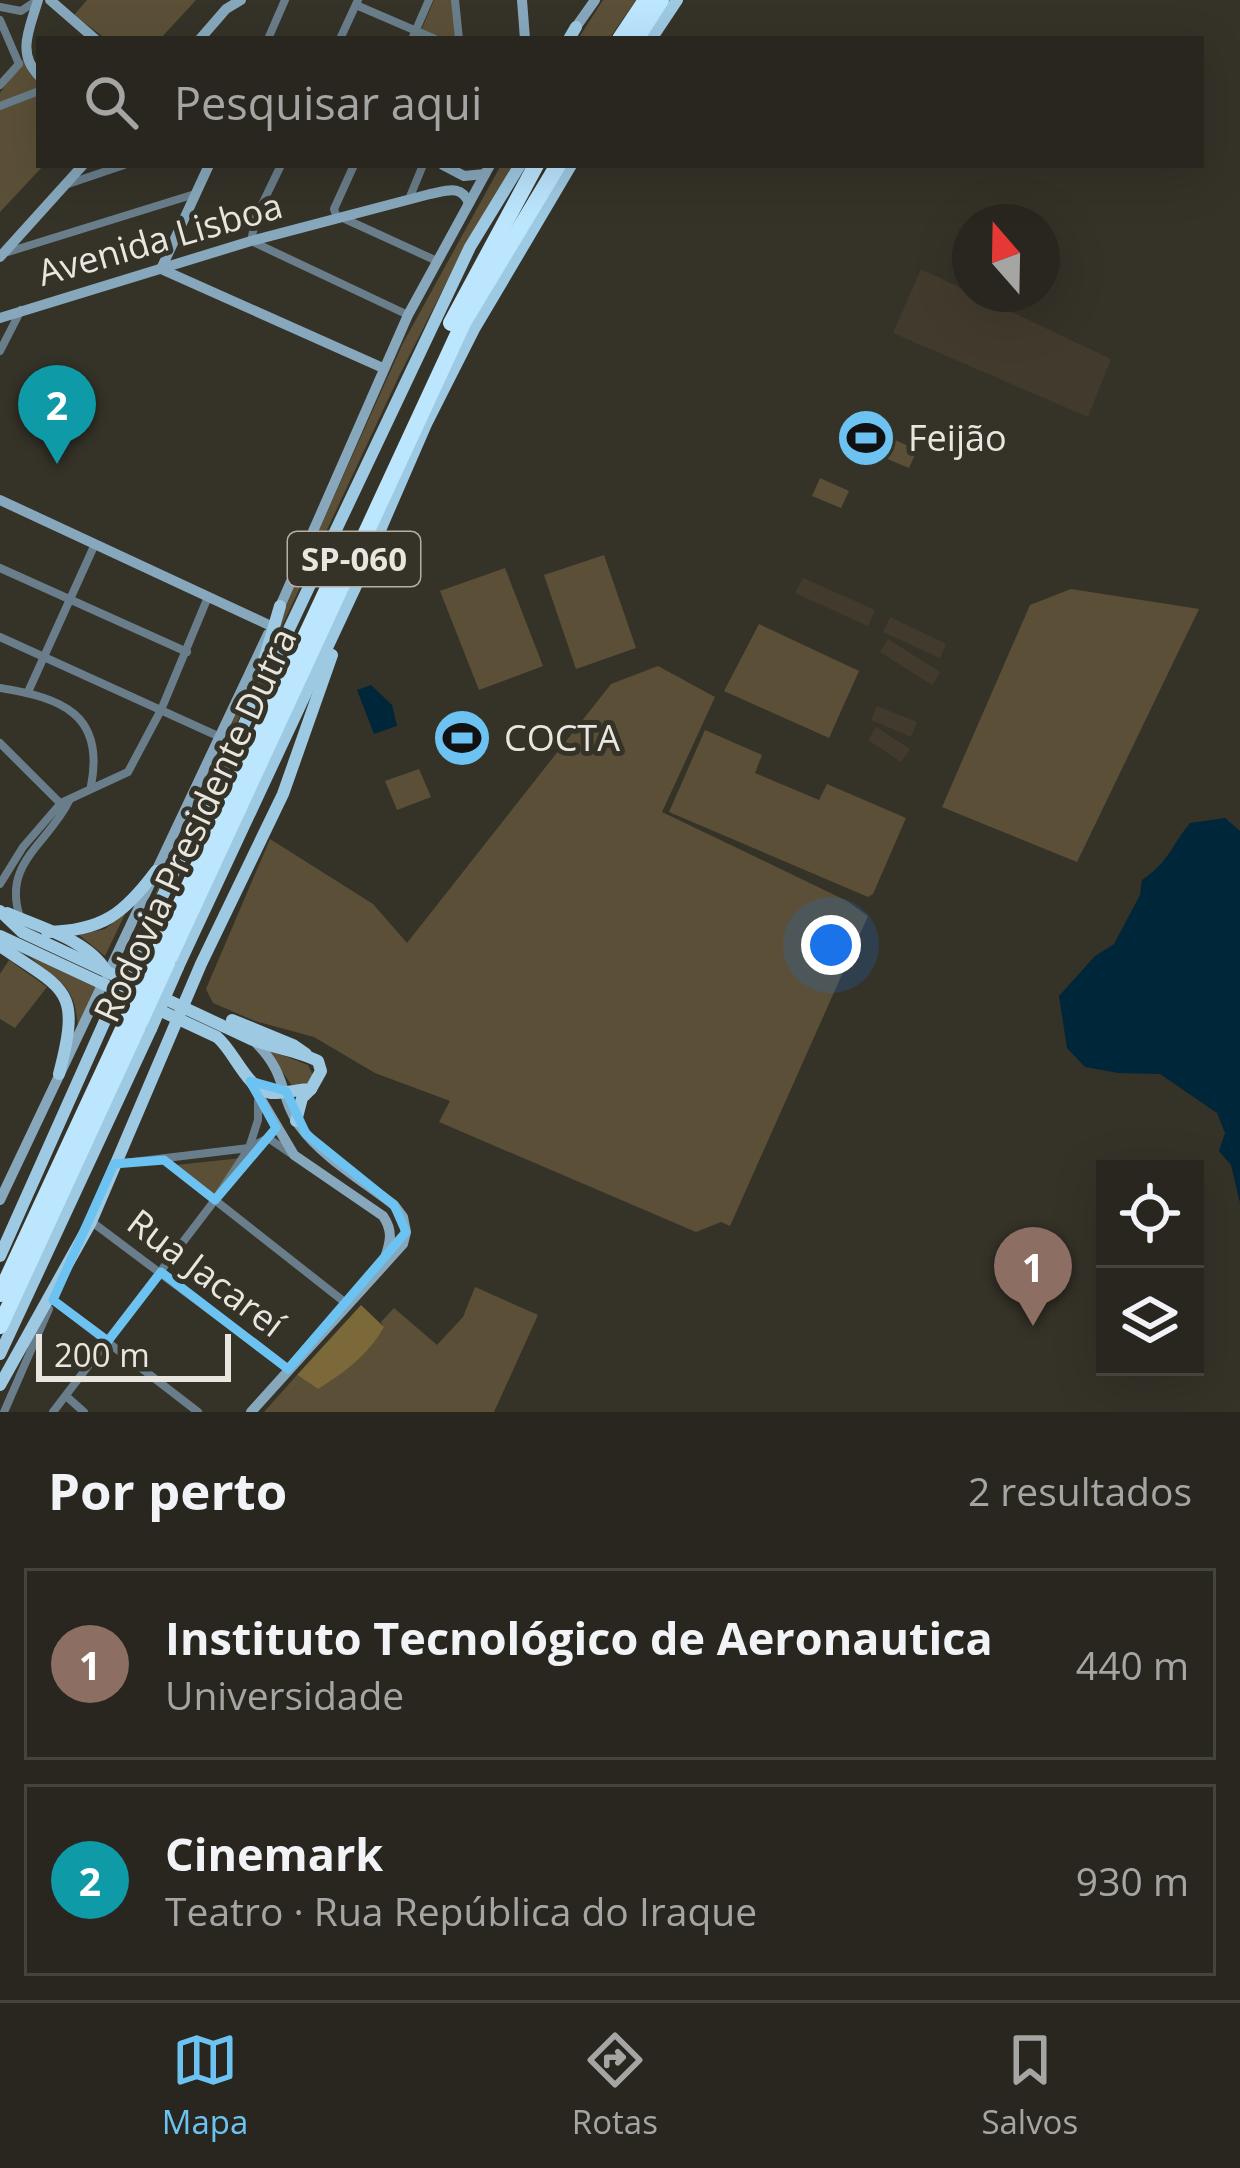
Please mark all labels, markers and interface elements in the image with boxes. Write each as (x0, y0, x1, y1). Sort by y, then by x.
search box (36, 36, 1204, 168)
icon: search (78, 69, 144, 135)
text: Pesquisar aqui (174, 72, 482, 133)
street label: Avenida Lisboa (32, 180, 288, 297)
north arrow (952, 204, 1060, 312)
pin: 2 (18, 365, 96, 464)
sports icon: Feijão (835, 407, 897, 469)
place label: Feijão (908, 413, 1007, 462)
road number: SP-060 (288, 532, 420, 586)
street label: Rodovia Presidente Dutra (82, 620, 307, 1030)
sports icon: COCTA (431, 707, 493, 769)
place label: COCTA (504, 713, 620, 762)
your location (801, 915, 861, 975)
map controls (1096, 1160, 1204, 1376)
button: locate (1096, 1160, 1204, 1268)
street label: Rua Jacareí (118, 1197, 295, 1348)
pin: 1 (994, 1227, 1072, 1326)
button: layers (1096, 1268, 1204, 1376)
scale bar (36, 1328, 231, 1381)
text: 200 m (54, 1332, 150, 1377)
text: Por perto (48, 1455, 287, 1525)
text: 2 resultados (968, 1464, 1192, 1517)
text: Instituto Tecnológico de Aeronautica (165, 1607, 993, 1668)
text: 1 (79, 1638, 101, 1691)
text: 440 m (1076, 1638, 1189, 1691)
text: Universidade (165, 1668, 404, 1721)
text: Cinemark (165, 1823, 383, 1884)
text: 2 (79, 1854, 101, 1907)
text: 930 m (1076, 1854, 1189, 1907)
text: Teatro · Rua República do Iraque (165, 1884, 757, 1937)
tab: Mapa (162, 2027, 248, 2144)
tab: Rotas (572, 2027, 658, 2144)
tab: Salvos (981, 2027, 1078, 2144)

